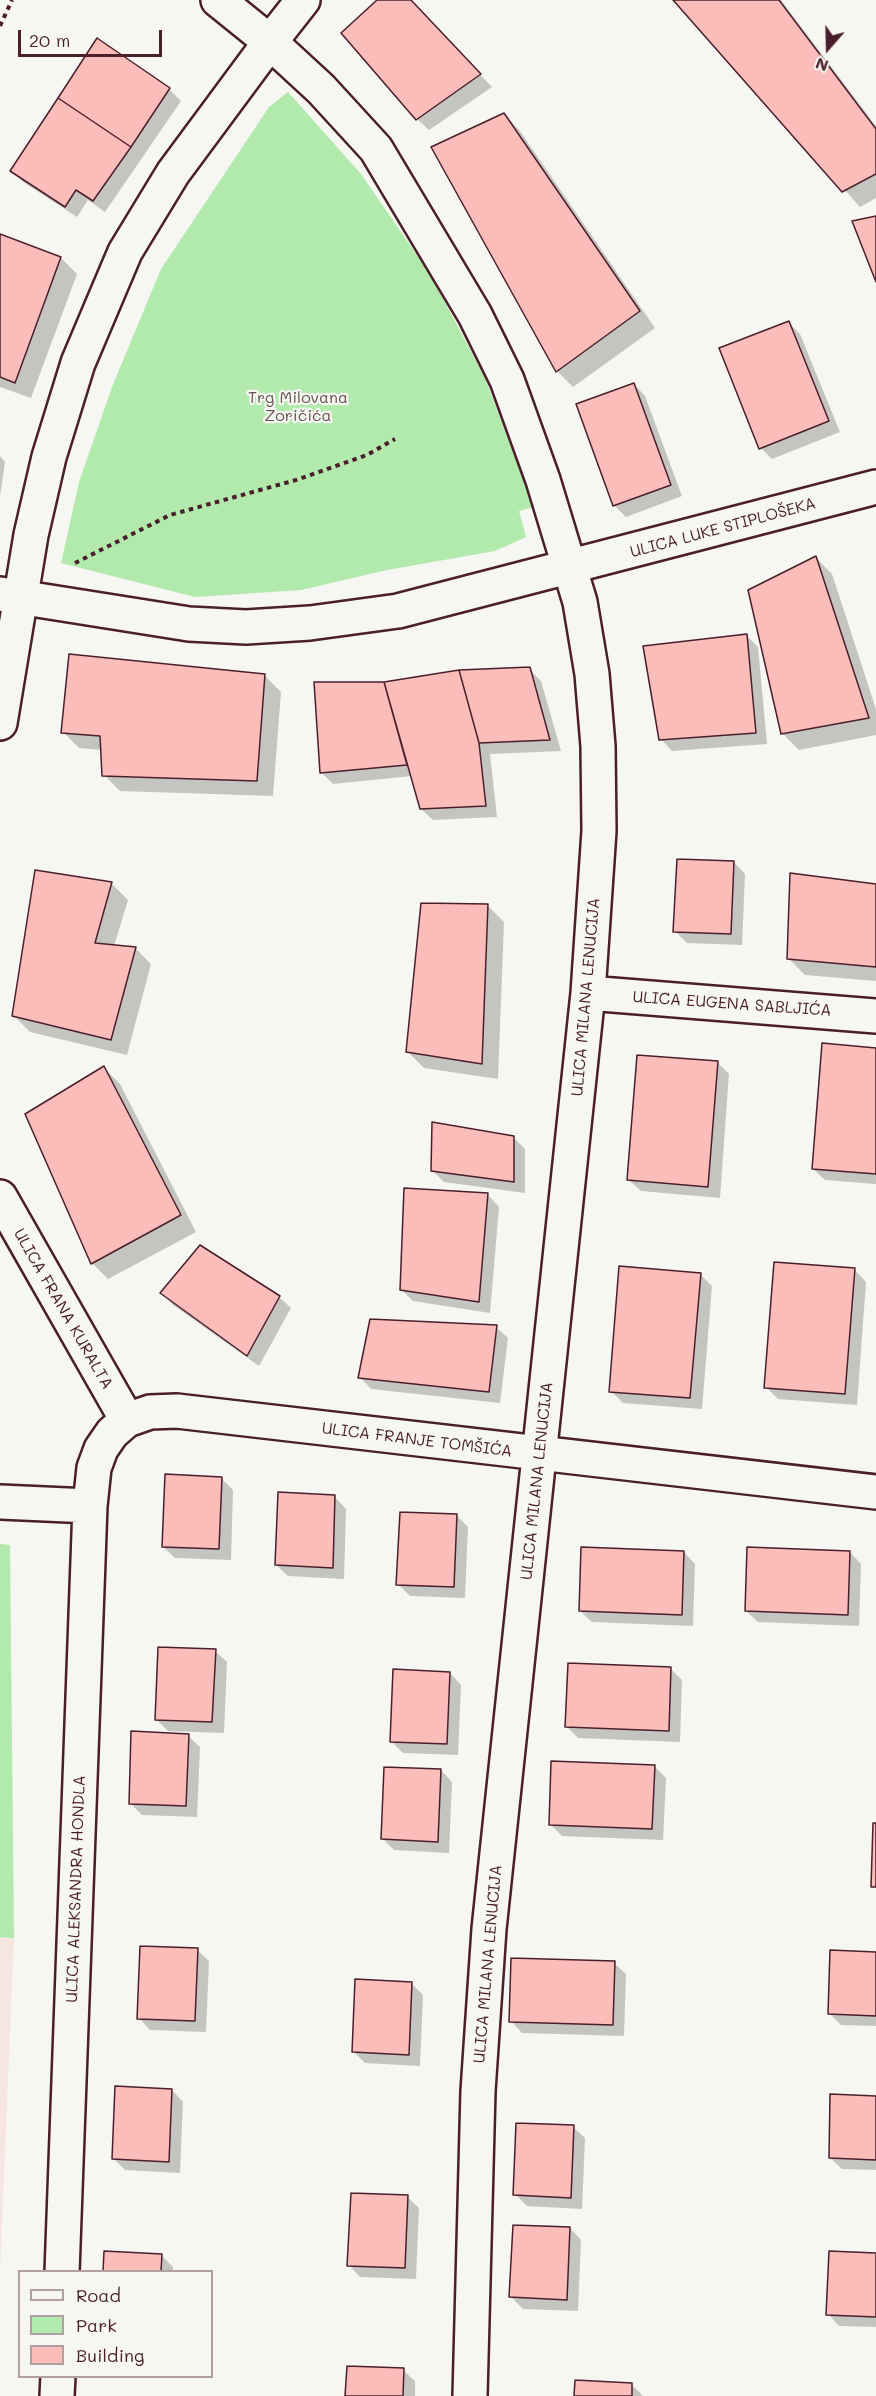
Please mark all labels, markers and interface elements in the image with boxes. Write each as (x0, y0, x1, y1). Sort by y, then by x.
scale bar (21, 18, 165, 56)
north arrow (798, 18, 858, 78)
text: 20 m (29, 28, 70, 52)
text: N (812, 53, 831, 77)
park label: Trg Milovana Zoričića (248, 388, 348, 426)
street label: ULICA LUKE STIPLOŠEKA (628, 494, 818, 562)
street label: ULICA MILANA LENUCIJA (568, 897, 604, 1097)
street label: ULICA EUGENA SABLJIĆA (632, 987, 832, 1021)
street label: ULICA FRANA KURALTA (9, 1225, 117, 1393)
street label: ULICA MILANA LENUCIJA (517, 1381, 557, 1581)
street label: ULICA FRANJE TOMŠIĆA (321, 1419, 513, 1461)
street label: ULICA ALEKSANDRA HONDLA (62, 1775, 90, 2003)
street label: ULICA MILANA LENUCIJA (470, 1864, 506, 2064)
legend (18, 2270, 213, 2378)
text: Road (76, 2283, 121, 2307)
text: Park (76, 2313, 117, 2337)
text: Building (76, 2343, 144, 2367)

